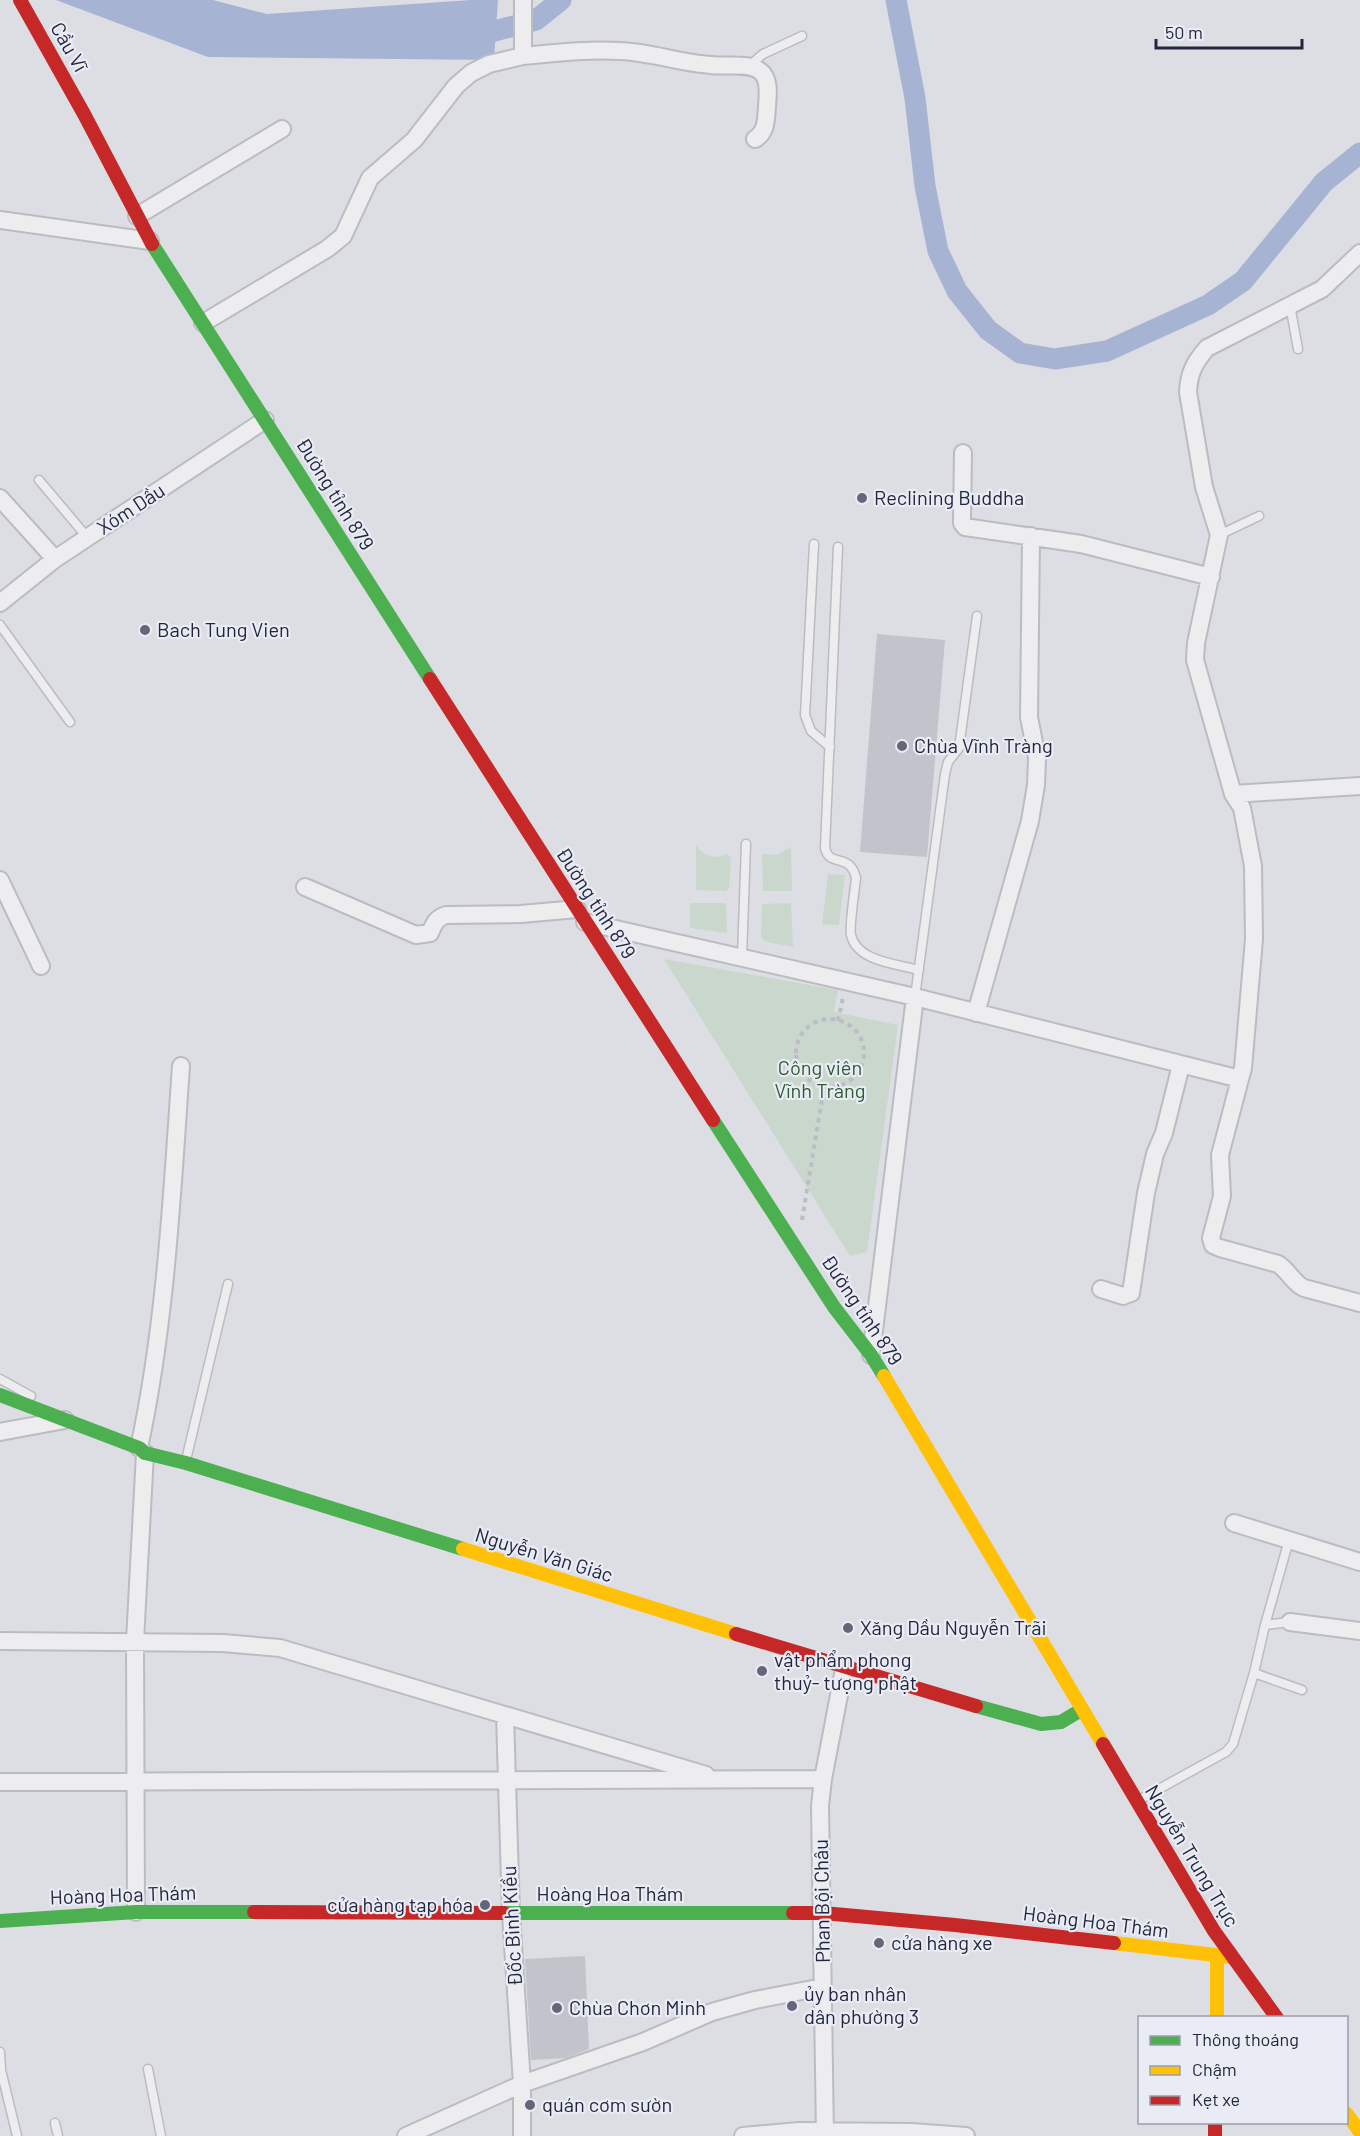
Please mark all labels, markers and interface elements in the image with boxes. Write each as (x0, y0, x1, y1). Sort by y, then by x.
scale bar (1156, 12, 1302, 50)
street label: Cầu Vĩ (46, 18, 94, 77)
text: 50 m (1165, 21, 1203, 43)
street label: Đường tỉnh 879 (292, 433, 380, 554)
street label: Xóm Dầu (92, 477, 169, 539)
place label: Reclining Buddha (874, 485, 1024, 509)
marker: Reclining Buddha (855, 491, 869, 505)
place label: Bach Tung Vien (157, 617, 290, 641)
marker: Bach Tung Vien (138, 623, 152, 637)
place label: Chùa Vĩnh Tràng (914, 733, 1053, 757)
marker: Chùa Vĩnh Tràng (895, 739, 909, 753)
street label: Đường tỉnh 879 (552, 842, 642, 963)
park label: Công viên Vĩnh Tràng (775, 1055, 865, 1102)
street label: Đường tỉnh 879 (817, 1250, 908, 1369)
street label: Nguyễn Văn Giác (472, 1522, 616, 1586)
place label: Xăng Dầu Nguyễn Trãi (860, 1615, 1047, 1639)
marker: Xăng Dầu Nguyễn Trãi (841, 1621, 855, 1635)
place label: vật phẩm phong thuỷ- tượng phật (774, 1647, 917, 1694)
marker: vật phẩm phong thuỷ- tượng phật (755, 1664, 769, 1678)
street label: Nguyễn Trung Trực (1141, 1780, 1245, 1931)
street label: Phan Bội Châu (808, 1839, 834, 1963)
street label: Đốc Binh Kiều (496, 1865, 526, 1987)
street label: Hoàng Hoa Thám (49, 1879, 197, 1909)
street label: Hoàng Hoa Thám (537, 1881, 683, 1905)
place label: cửa hàng tạp hóa (327, 1892, 473, 1916)
marker: cửa hàng tạp hóa (478, 1898, 492, 1912)
street label: Hoàng Hoa Thám (1022, 1900, 1170, 1942)
place label: cửa hàng xe (891, 1930, 993, 1954)
marker: cửa hàng xe (872, 1936, 886, 1950)
place label: ủy ban nhân dân phường 3 (804, 1981, 919, 2028)
place label: Chùa Chơn Minh (569, 1995, 706, 2019)
marker: ủy ban nhân dân phường 3 (785, 1999, 799, 2013)
marker: Chùa Chơn Minh (550, 2001, 564, 2015)
legend (1138, 2016, 1348, 2124)
text: Thông thoáng (1192, 2028, 1299, 2050)
text: Chậm (1192, 2058, 1237, 2080)
text: Kẹt xe (1192, 2088, 1240, 2110)
place label: quán cơm sườn (542, 2092, 672, 2116)
marker: quán cơm sườn (523, 2098, 537, 2112)

